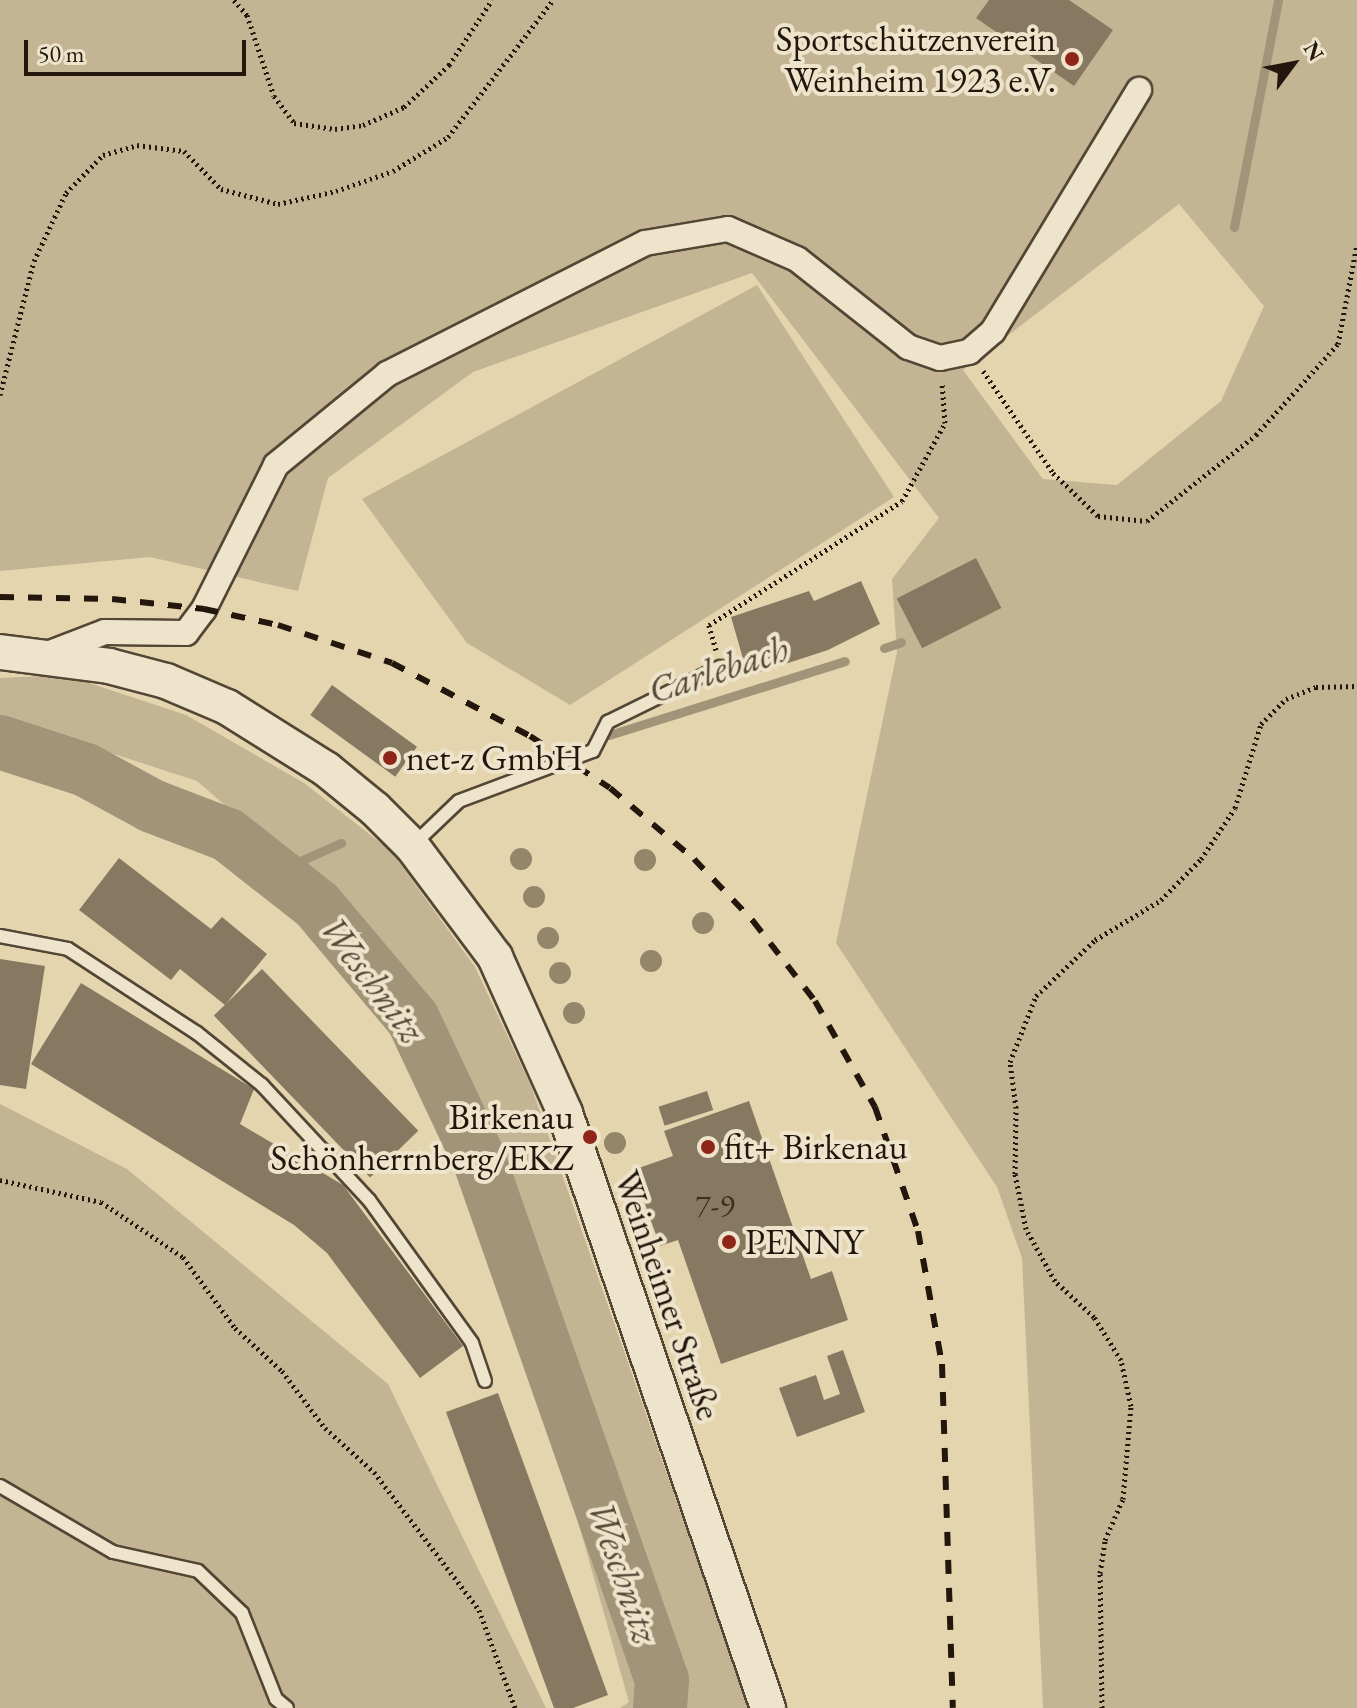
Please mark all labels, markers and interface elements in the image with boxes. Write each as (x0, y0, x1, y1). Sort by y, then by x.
place label: Sportschützenverein Weinheim 1923 e.V. (776, 16, 1056, 101)
scale bar (28, 24, 250, 74)
north arrow (1253, 24, 1333, 104)
text: N (1297, 36, 1331, 66)
text: 50 m (38, 38, 85, 69)
marker: Sportschützenverein Weinheim 1923 e.V. (1063, 50, 1081, 68)
water label: Carlebach (642, 625, 794, 713)
place label: net-z GmbH (406, 736, 583, 780)
marker: net-z GmbH (381, 749, 399, 767)
water label: Weschnitz (310, 906, 436, 1052)
place label: Birkenau Schönherrnberg/EKZ (270, 1094, 574, 1179)
place label: fit+ Birkenau (724, 1125, 908, 1169)
marker: Birkenau Schönherrnberg/EKZ (581, 1128, 599, 1146)
marker: fit+ Birkenau (699, 1138, 717, 1156)
street label: Weinheimer Straße (605, 1165, 731, 1425)
house number: 7-9 (695, 1186, 735, 1224)
place label: PENNY (745, 1220, 863, 1264)
marker: PENNY (720, 1233, 738, 1251)
water label: Weschnitz (578, 1495, 670, 1649)

